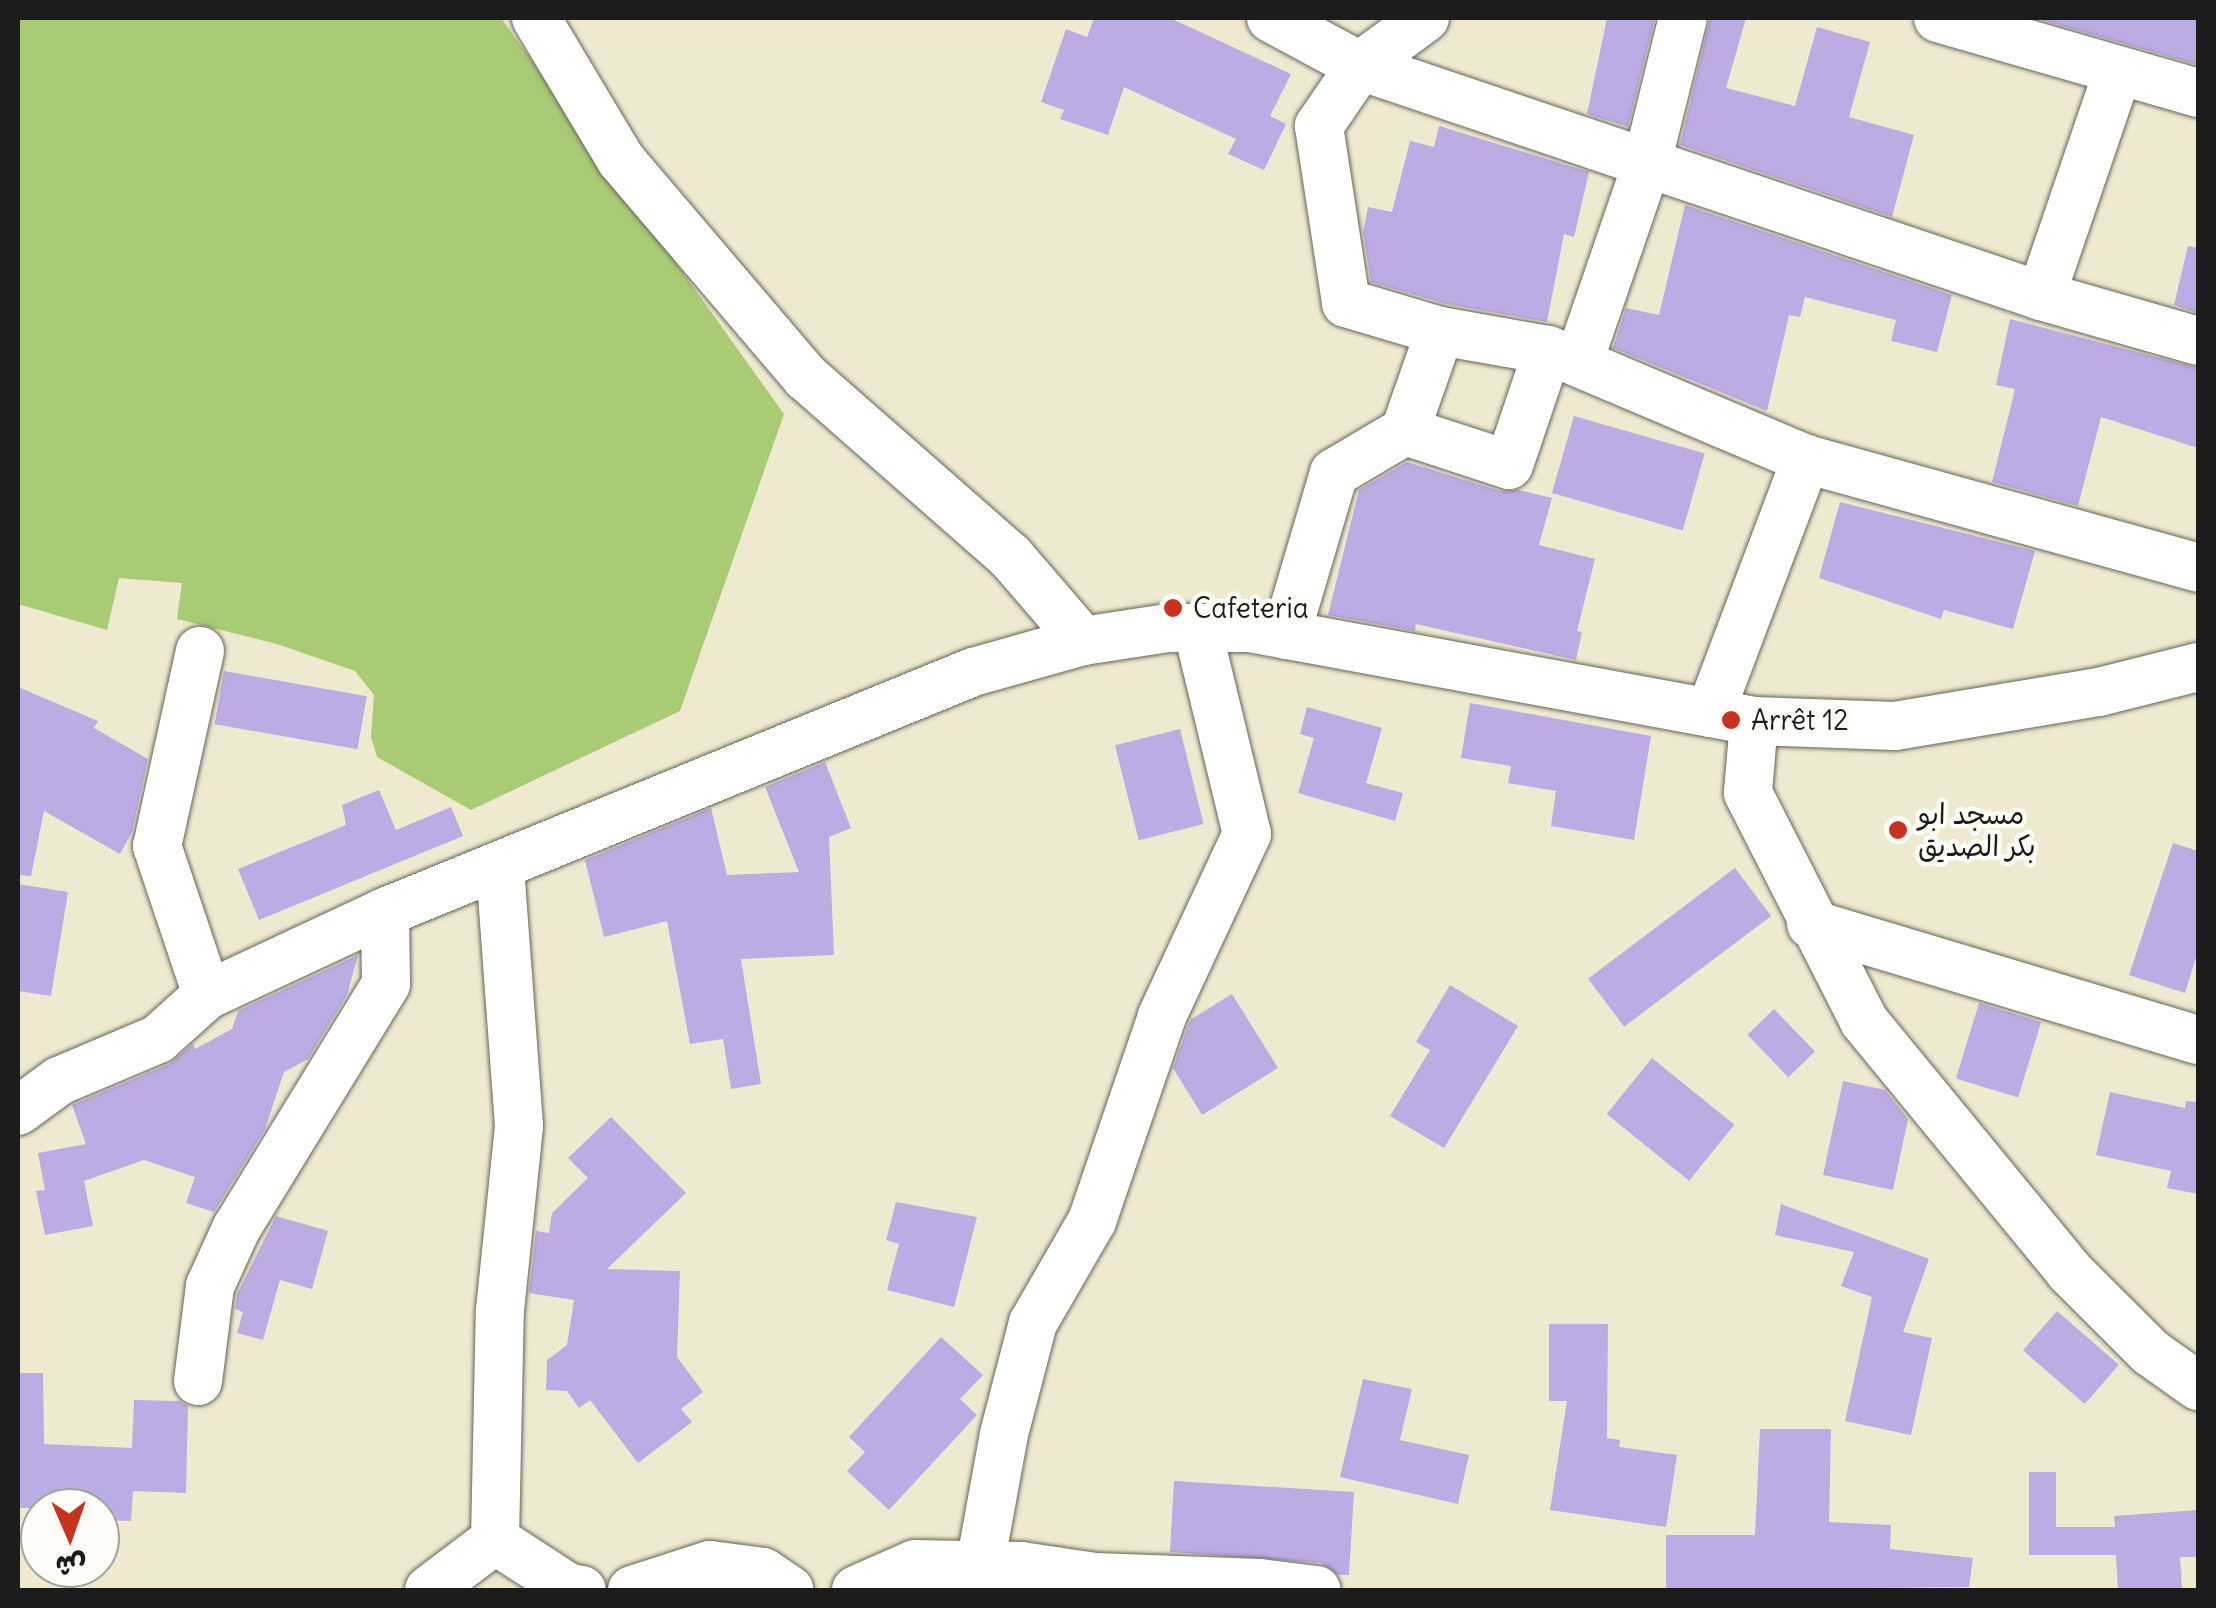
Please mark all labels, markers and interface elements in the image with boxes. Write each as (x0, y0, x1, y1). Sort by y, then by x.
place label: Cafeteria (1193, 591, 1309, 625)
marker: Cafeteria (1162, 597, 1184, 619)
place label: Arrêt 12 (1751, 703, 1849, 737)
marker: Arrêt 12 (1720, 709, 1742, 731)
place label: مسجد ابو بكر الصديق (1918, 797, 2036, 863)
marker: مسجد ابو بكر الصديق (1887, 819, 1909, 841)
north arrow (20, 1488, 120, 1588)
text: ش (55, 1547, 87, 1585)

